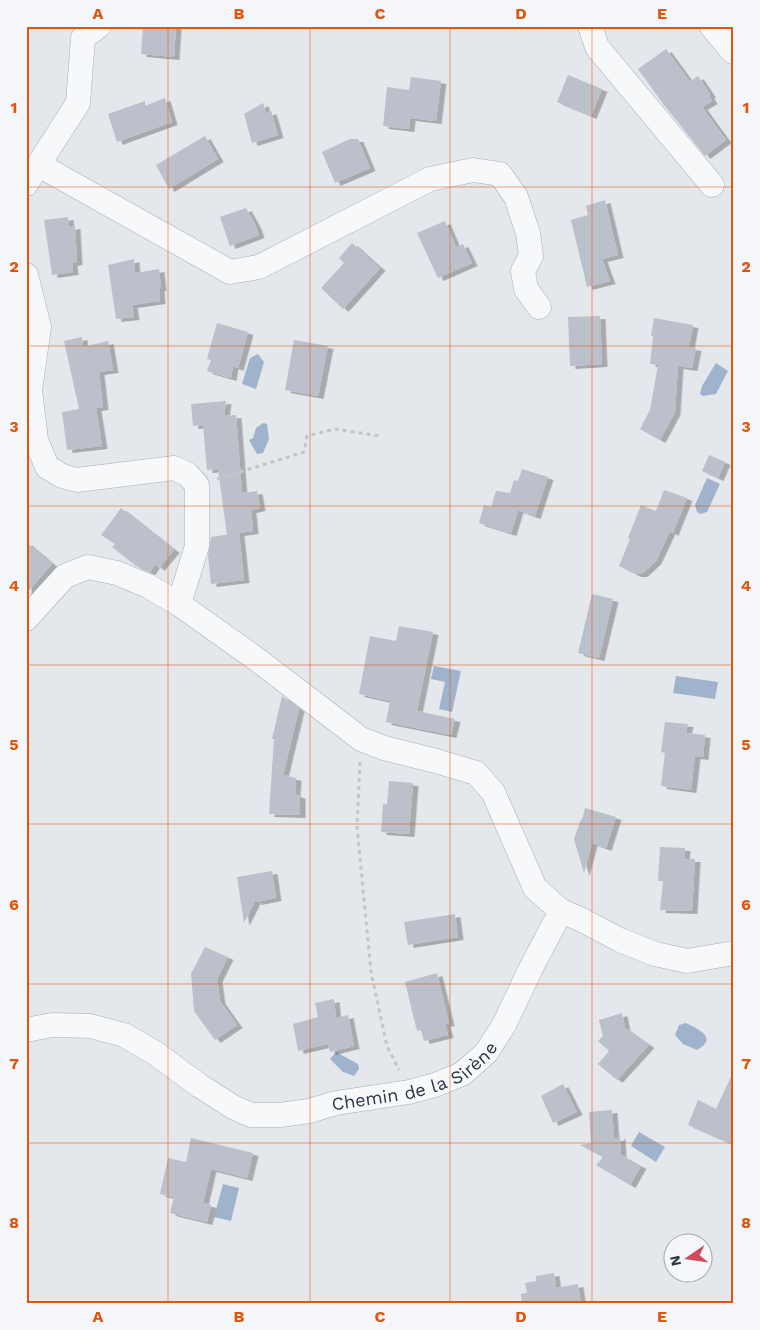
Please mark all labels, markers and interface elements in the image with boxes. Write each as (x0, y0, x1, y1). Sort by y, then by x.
text: A (93, 4, 104, 23)
text: B (234, 4, 245, 23)
text: C (375, 4, 386, 23)
text: D (515, 4, 527, 23)
text: E (657, 4, 667, 23)
text: 1 (11, 98, 17, 117)
text: 1 (743, 98, 749, 117)
text: 2 (9, 257, 19, 276)
text: 2 (741, 257, 751, 276)
text: 3 (9, 417, 19, 436)
text: 3 (741, 417, 751, 436)
text: 4 (9, 576, 19, 595)
text: 4 (741, 576, 751, 595)
text: 5 (9, 735, 19, 754)
text: 5 (741, 735, 751, 754)
text: 6 (9, 895, 19, 914)
text: 6 (741, 895, 751, 914)
street label: Chemin de la Sirène (330, 1038, 501, 1114)
text: 7 (9, 1054, 19, 1073)
text: 7 (741, 1054, 751, 1073)
text: 8 (9, 1213, 19, 1232)
text: 8 (741, 1213, 751, 1232)
north arrow (662, 1232, 712, 1282)
text: N (666, 1254, 684, 1268)
text: A (93, 1307, 104, 1326)
text: B (234, 1307, 245, 1326)
text: C (375, 1307, 386, 1326)
text: D (515, 1307, 527, 1326)
text: E (657, 1307, 667, 1326)

